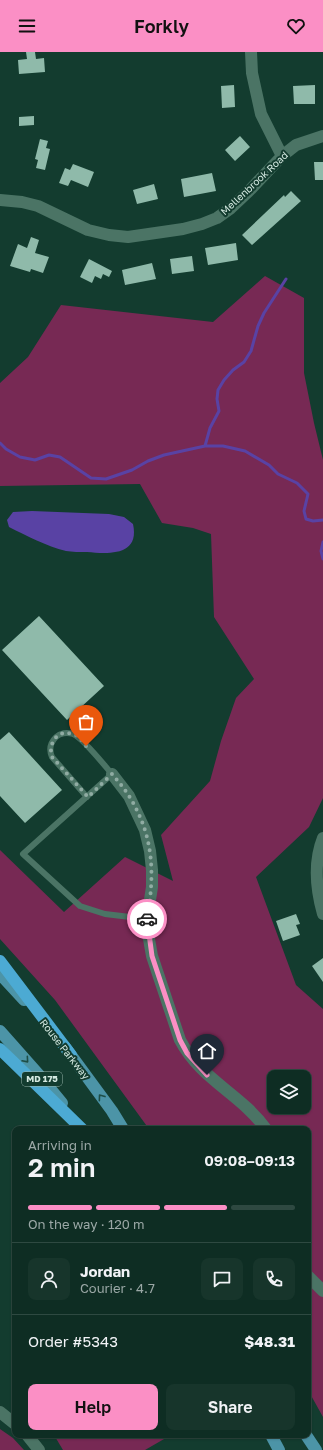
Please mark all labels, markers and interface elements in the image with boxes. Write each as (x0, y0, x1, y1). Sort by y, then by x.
icon: menu (16, 15, 38, 37)
text: Forkly (134, 15, 189, 37)
icon: heart (285, 15, 307, 37)
street label: Mellenbrook Road (218, 149, 290, 217)
pin (69, 705, 103, 746)
icon: bag (75, 711, 97, 733)
courier (127, 899, 167, 939)
icon: car (136, 908, 158, 930)
street label: Rouse Parkway (38, 1017, 92, 1082)
pin (190, 1034, 224, 1075)
icon: home (196, 1040, 218, 1062)
one-way arrow (21, 1055, 29, 1063)
map controls (267, 1070, 311, 1114)
button: layers (267, 1070, 311, 1114)
road number: MD 175 (22, 1072, 62, 1086)
one-way arrow (99, 1094, 106, 1101)
text: Arriving in (28, 1137, 92, 1153)
text: 09:08–09:13 (204, 1151, 295, 1169)
text: 2 min (28, 1152, 96, 1183)
text: On the way · 120 m (28, 1216, 145, 1232)
button: person (28, 1258, 70, 1300)
button: chat (201, 1258, 243, 1300)
button: phone (253, 1258, 295, 1300)
text: Jordan (80, 1262, 130, 1280)
text: Courier · 4.7 (80, 1280, 155, 1296)
text: Order #5343 (28, 1332, 118, 1350)
text: $48.31 (244, 1332, 295, 1350)
button: Help (28, 1384, 158, 1430)
button: Share (166, 1384, 295, 1430)

